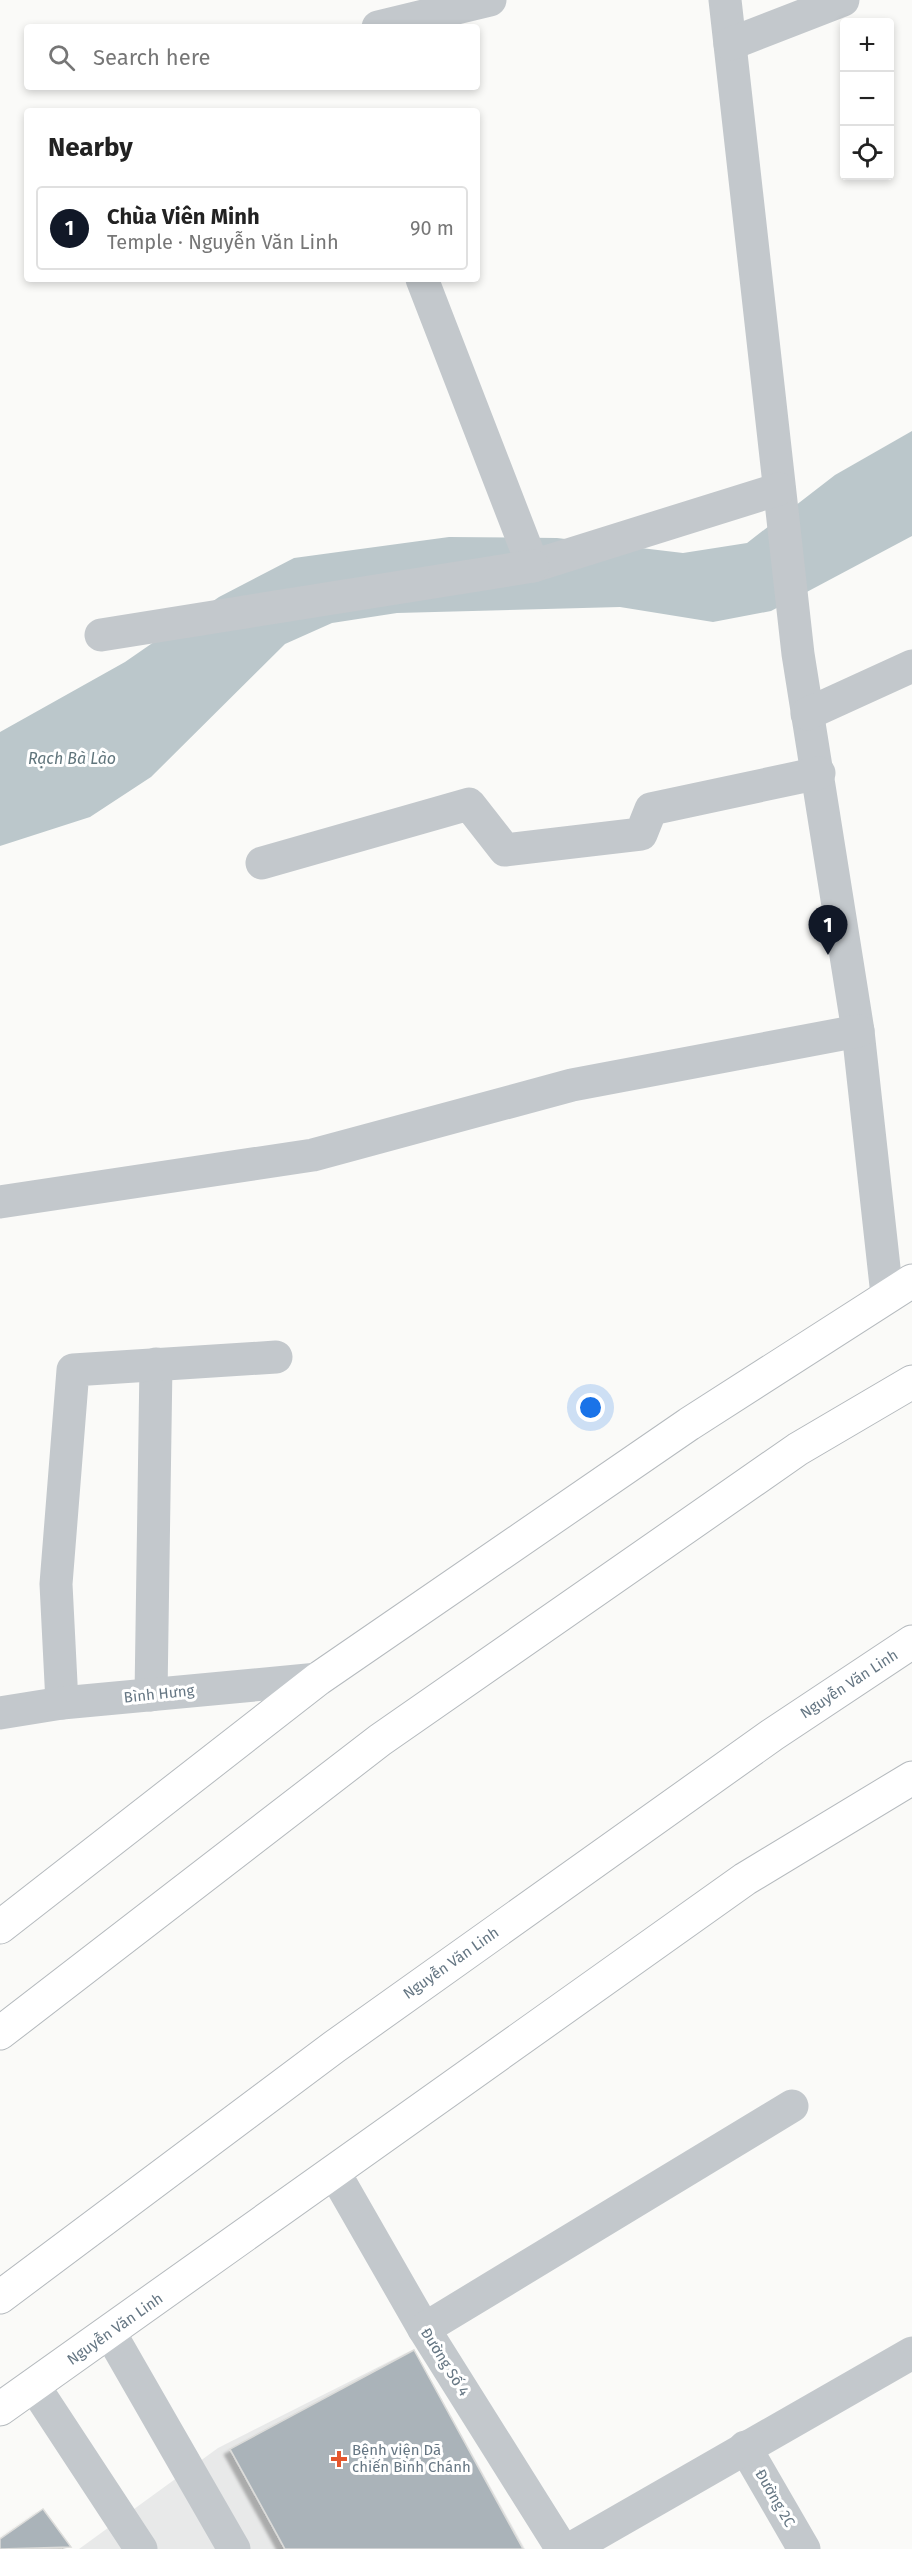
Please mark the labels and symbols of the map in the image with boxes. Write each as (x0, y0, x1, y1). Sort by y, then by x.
water label: Rạch Bà Lào (28, 749, 116, 768)
pin: 1 (808, 906, 848, 955)
your location (576, 1393, 605, 1422)
street label: Nguyễn Văn Linh (797, 1646, 901, 1722)
street label: Bình Hưng (123, 1681, 195, 1707)
street label: Nguyễn Văn Linh (400, 1923, 502, 2003)
street label: Nguyễn Văn Linh (64, 2289, 166, 2369)
street label: Đường Số 4 (417, 2325, 473, 2399)
place label: Bệnh viện Dã chiến Bình Chánh (352, 2441, 471, 2476)
marker: Bệnh viện Dã chiến Bình Chánh (330, 2450, 348, 2468)
street label: Đường 2C (751, 2466, 799, 2531)

